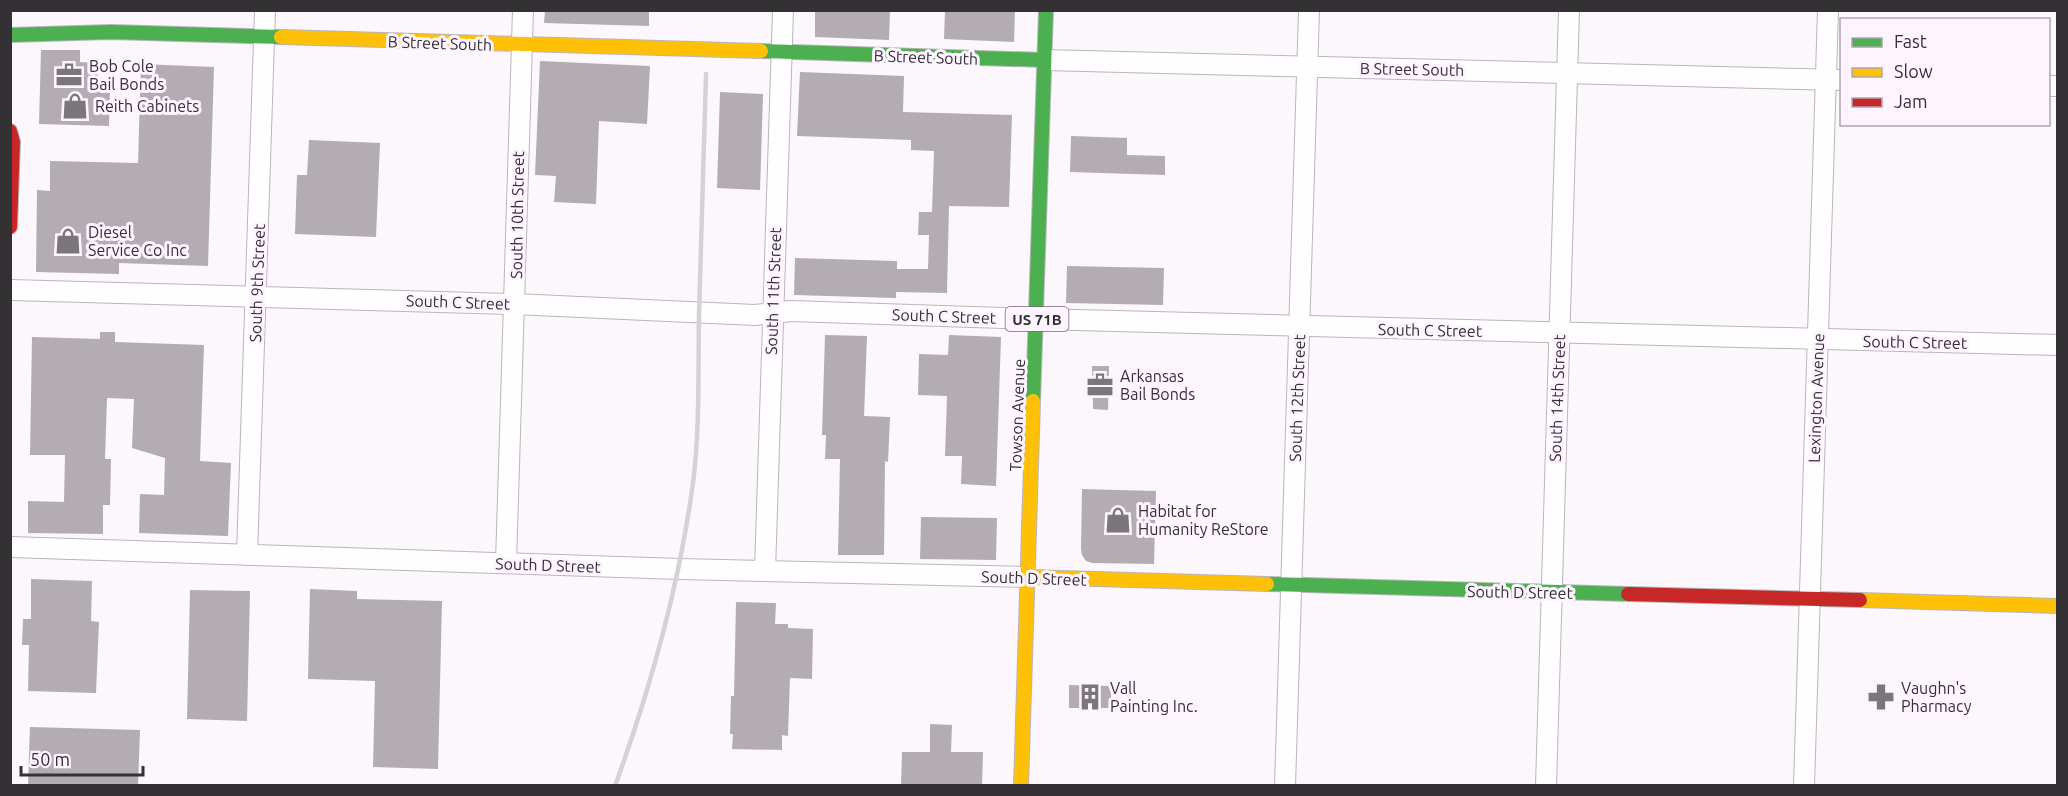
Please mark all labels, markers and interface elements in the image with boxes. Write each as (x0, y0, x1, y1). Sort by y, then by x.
legend (1840, 18, 2050, 126)
text: Fast (1894, 31, 1927, 51)
street label: B Street South (387, 32, 493, 54)
street label: B Street South (873, 46, 979, 68)
place label: Bob Cole Bail Bonds (89, 57, 164, 93)
street label: B Street South (1360, 59, 1464, 79)
office icon: Bob Cole Bail Bonds (54, 60, 84, 90)
text: Slow (1894, 61, 1933, 81)
shop icon: Reith Cabinets (60, 91, 90, 121)
text: Jam (1894, 91, 1928, 111)
place label: Reith Cabinets (95, 97, 199, 115)
street label: South 10th Street (507, 150, 527, 279)
place label: Diesel Service Co Inc (88, 223, 187, 259)
street label: South 9th Street (246, 223, 268, 343)
shop icon: Diesel Service Co Inc (53, 226, 83, 256)
street label: South 11th Street (762, 226, 784, 355)
street label: South C Street (406, 291, 511, 313)
street label: South C Street (892, 305, 997, 327)
road number: US 71B (1006, 307, 1068, 331)
street label: South C Street (1378, 320, 1483, 340)
street label: South C Street (1863, 332, 1968, 352)
street label: South 12th Street (1286, 333, 1308, 462)
street label: South 14th Street (1546, 333, 1568, 462)
street label: Lexington Avenue (1805, 333, 1827, 463)
street label: Towson Avenue (1006, 358, 1028, 472)
place label: Arkansas Bail Bonds (1120, 367, 1195, 403)
office icon: Arkansas Bail Bonds (1085, 370, 1115, 400)
place label: Habitat for Humanity ReStore (1138, 502, 1269, 538)
shop icon: Habitat for Humanity ReStore (1103, 505, 1133, 535)
street label: South D Street (495, 554, 602, 576)
street label: South D Street (981, 567, 1088, 589)
street label: South D Street (1467, 582, 1574, 602)
place label: Vall Painting Inc. (1110, 679, 1198, 715)
place label: Vaughn's Pharmacy (1901, 679, 1972, 715)
building icon: Vall Painting Inc. (1075, 682, 1105, 712)
pharmacy icon: Vaughn's Pharmacy (1866, 682, 1896, 712)
scale bar (21, 739, 142, 777)
text: 50 m (30, 749, 70, 769)

